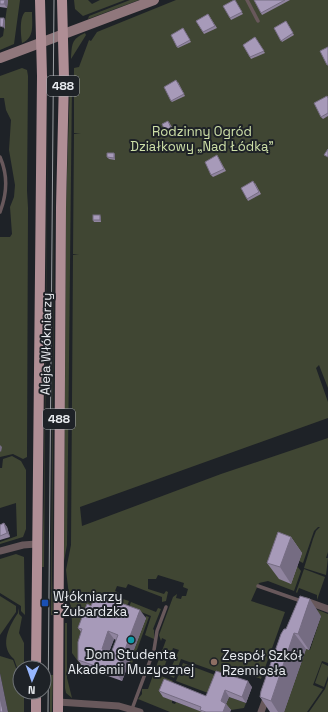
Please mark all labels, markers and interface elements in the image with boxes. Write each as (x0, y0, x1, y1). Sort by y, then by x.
road number: 488 (47, 76, 79, 96)
park label: Rodzinny Ogród Działkowy „Nad Łódką” (130, 123, 274, 155)
street label: Aleja Włókniarzy (37, 293, 55, 395)
road number: 488 (43, 409, 75, 429)
place label: Włókniarzy - Żubardzka (53, 588, 128, 620)
marker: Włókniarzy - Żubardzka (40, 598, 50, 608)
marker: Dom Studenta Akademii Muzycznej (126, 635, 136, 645)
place label: Dom Studenta Akademii Muzycznej (68, 646, 194, 678)
place label: Zespół Szkół Rzemiosła (222, 647, 303, 679)
marker: Zespół Szkół Rzemiosła (209, 657, 219, 667)
north arrow (12, 660, 52, 700)
text: N (28, 683, 36, 697)

